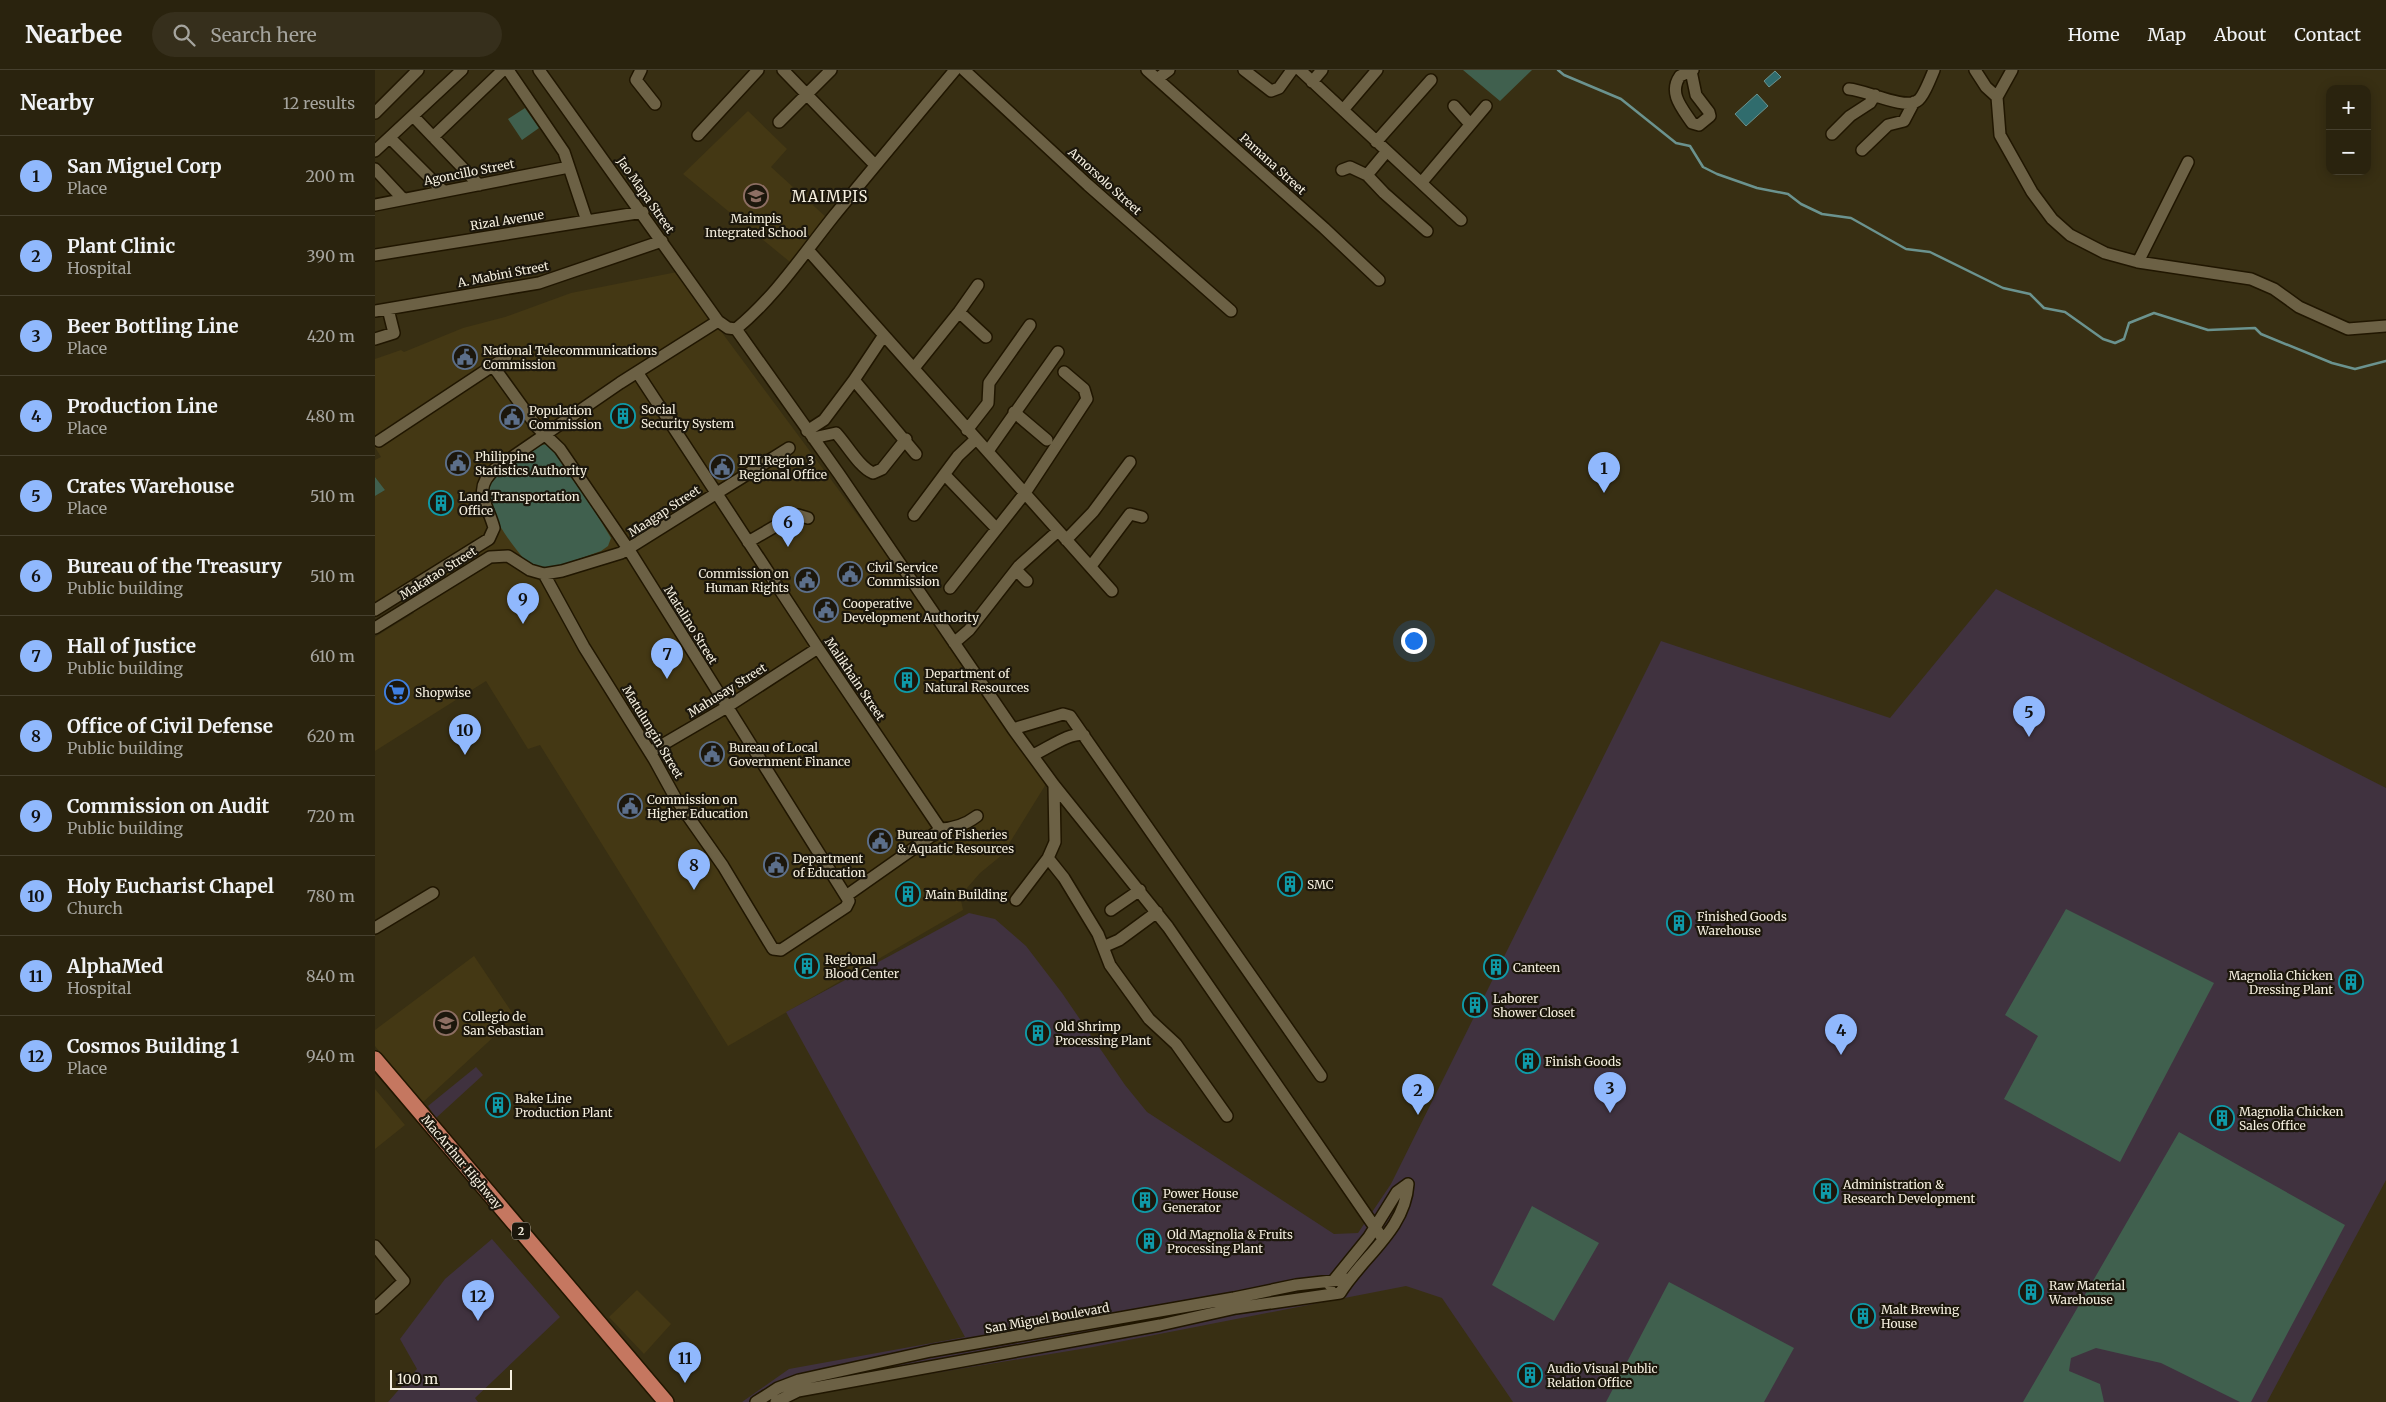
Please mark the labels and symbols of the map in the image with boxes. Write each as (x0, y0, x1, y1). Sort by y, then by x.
street label: Pamana Street (1237, 130, 1309, 198)
street label: Amorsolo Street (1065, 144, 1145, 218)
street label: Jao Mapa Street (614, 153, 678, 236)
street label: Agoncillo Street (421, 156, 516, 188)
school or university icon: Maimpis Integrated School (743, 183, 769, 209)
district label: MAIMPIS (792, 187, 868, 206)
street label: Rizal Avenue (469, 207, 545, 233)
place label: Maimpis Integrated School (705, 211, 807, 240)
street label: A. Mabini Street (455, 258, 550, 290)
place label: National Telecommunications Commission (483, 343, 657, 372)
public building icon: National Telecommunications Commission (452, 344, 478, 370)
place label: Social Security System (641, 402, 734, 431)
place label: Population Commission (529, 403, 602, 432)
building icon: Social Security System (610, 403, 636, 429)
public building icon: Population Commission (499, 404, 525, 430)
place label: Philippine Statistics Authority (475, 449, 587, 478)
public building icon: Philippine Statistics Authority (445, 450, 471, 476)
pin: 1 (1588, 452, 1620, 493)
place label: DTI Region 3 Regional Office (739, 453, 827, 482)
public building icon: DTI Region 3 Regional Office (709, 454, 735, 480)
street label: Maagap Street (625, 482, 703, 540)
place label: Land Transportation Office (459, 489, 580, 518)
building icon: Land Transportation Office (428, 490, 454, 516)
pin: 6 (772, 506, 804, 547)
street label: Makatao Street (397, 543, 479, 603)
place label: Civil Service Commission (867, 560, 940, 589)
public building icon: Civil Service Commission (837, 561, 863, 587)
place label: Commission on Human Rights (698, 566, 789, 595)
public building icon: Commission on Human Rights (794, 567, 820, 593)
pin: 9 (507, 583, 539, 624)
street label: Matalino Street (661, 583, 721, 667)
place label: Cooperative Development Authority (843, 596, 979, 625)
public building icon: Cooperative Development Authority (813, 597, 839, 623)
your location (1401, 628, 1427, 654)
street label: Malikhain Street (822, 635, 888, 724)
pin: 7 (651, 638, 683, 679)
street label: Mahusay Street (685, 660, 769, 720)
place label: Department of Natural Resources (925, 666, 1029, 695)
building icon: Department of Natural Resources (894, 667, 920, 693)
supermarket icon: Shopwise (384, 679, 410, 705)
street label: Matulungin Street (619, 683, 687, 781)
place label: Shopwise (415, 685, 471, 700)
pin: 5 (2013, 696, 2045, 737)
pin: 10 (449, 714, 481, 755)
place label: Bureau of Local Government Finance (729, 740, 850, 769)
public building icon: Bureau of Local Government Finance (699, 741, 725, 767)
place label: Commission on Higher Education (647, 792, 748, 821)
public building icon: Commission on Higher Education (617, 793, 643, 819)
place label: Bureau of Fisheries & Aquatic Resources (897, 827, 1014, 856)
public building icon: Bureau of Fisheries & Aquatic Resources (867, 828, 893, 854)
pin: 8 (678, 849, 710, 890)
place label: Department of Education (793, 851, 866, 880)
public building icon: Department of Education (763, 852, 789, 878)
building icon: SMC (1277, 871, 1303, 897)
place label: SMC (1307, 877, 1334, 892)
building icon: Main Building (895, 881, 921, 907)
place label: Main Building (925, 887, 1008, 902)
place label: Finished Goods Warehouse (1696, 909, 1787, 938)
building icon: Finished Goods Warehouse (1666, 910, 1692, 936)
place label: Regional Blood Center (825, 952, 900, 981)
building icon: Regional Blood Center (794, 953, 820, 979)
building icon: Canteen (1483, 954, 1509, 980)
place label: Canteen (1513, 960, 1560, 975)
place label: Magnolia Chicken Dressing Plant (2229, 968, 2333, 997)
building icon: Magnolia Chicken Dressing Plant (2338, 969, 2364, 995)
place label: Laborer Shower Closet (1493, 991, 1575, 1020)
building icon: Laborer Shower Closet (1462, 992, 1488, 1018)
place label: Collegio de San Sebastian (463, 1009, 544, 1038)
school or university icon: Collegio de San Sebastian (433, 1010, 459, 1036)
pin: 4 (1825, 1014, 1857, 1055)
place label: Old Shrimp Processing Plant (1055, 1019, 1151, 1048)
building icon: Old Shrimp Processing Plant (1025, 1020, 1051, 1046)
building icon: Finish Goods (1515, 1048, 1541, 1074)
place label: Finish Goods (1545, 1054, 1621, 1069)
pin: 3 (1594, 1072, 1626, 1113)
pin: 2 (1402, 1074, 1434, 1115)
place label: Bake Line Production Plant (515, 1091, 613, 1120)
building icon: Bake Line Production Plant (485, 1092, 511, 1118)
place label: Magnolia Chicken Sales Office (2239, 1104, 2344, 1133)
building icon: Magnolia Chicken Sales Office (2209, 1105, 2235, 1131)
street label: MacArthur Highway (418, 1112, 506, 1212)
place label: Administration & Research Development (1842, 1177, 1976, 1206)
building icon: Administration & Research Development (1813, 1178, 1839, 1204)
place label: Power House Generator (1163, 1186, 1238, 1215)
building icon: Power House Generator (1132, 1187, 1158, 1213)
road number: 2 (512, 1222, 530, 1240)
place label: Old Magnolia & Fruits Processing Plant (1167, 1227, 1293, 1256)
building icon: Old Magnolia & Fruits Processing Plant (1136, 1228, 1162, 1254)
place label: Raw Material Warehouse (2048, 1278, 2125, 1307)
building icon: Raw Material Warehouse (2018, 1279, 2044, 1305)
pin: 12 (462, 1280, 494, 1321)
street label: San Miguel Boulevard (984, 1300, 1110, 1336)
place label: Malt Brewing House (1881, 1302, 1960, 1331)
building icon: Malt Brewing House (1850, 1303, 1876, 1329)
pin: 11 (669, 1342, 701, 1383)
place label: Audio Visual Public Relation Office (1546, 1361, 1658, 1390)
building icon: Audio Visual Public Relation Office (1517, 1362, 1543, 1388)
scale bar (390, 1367, 513, 1390)

